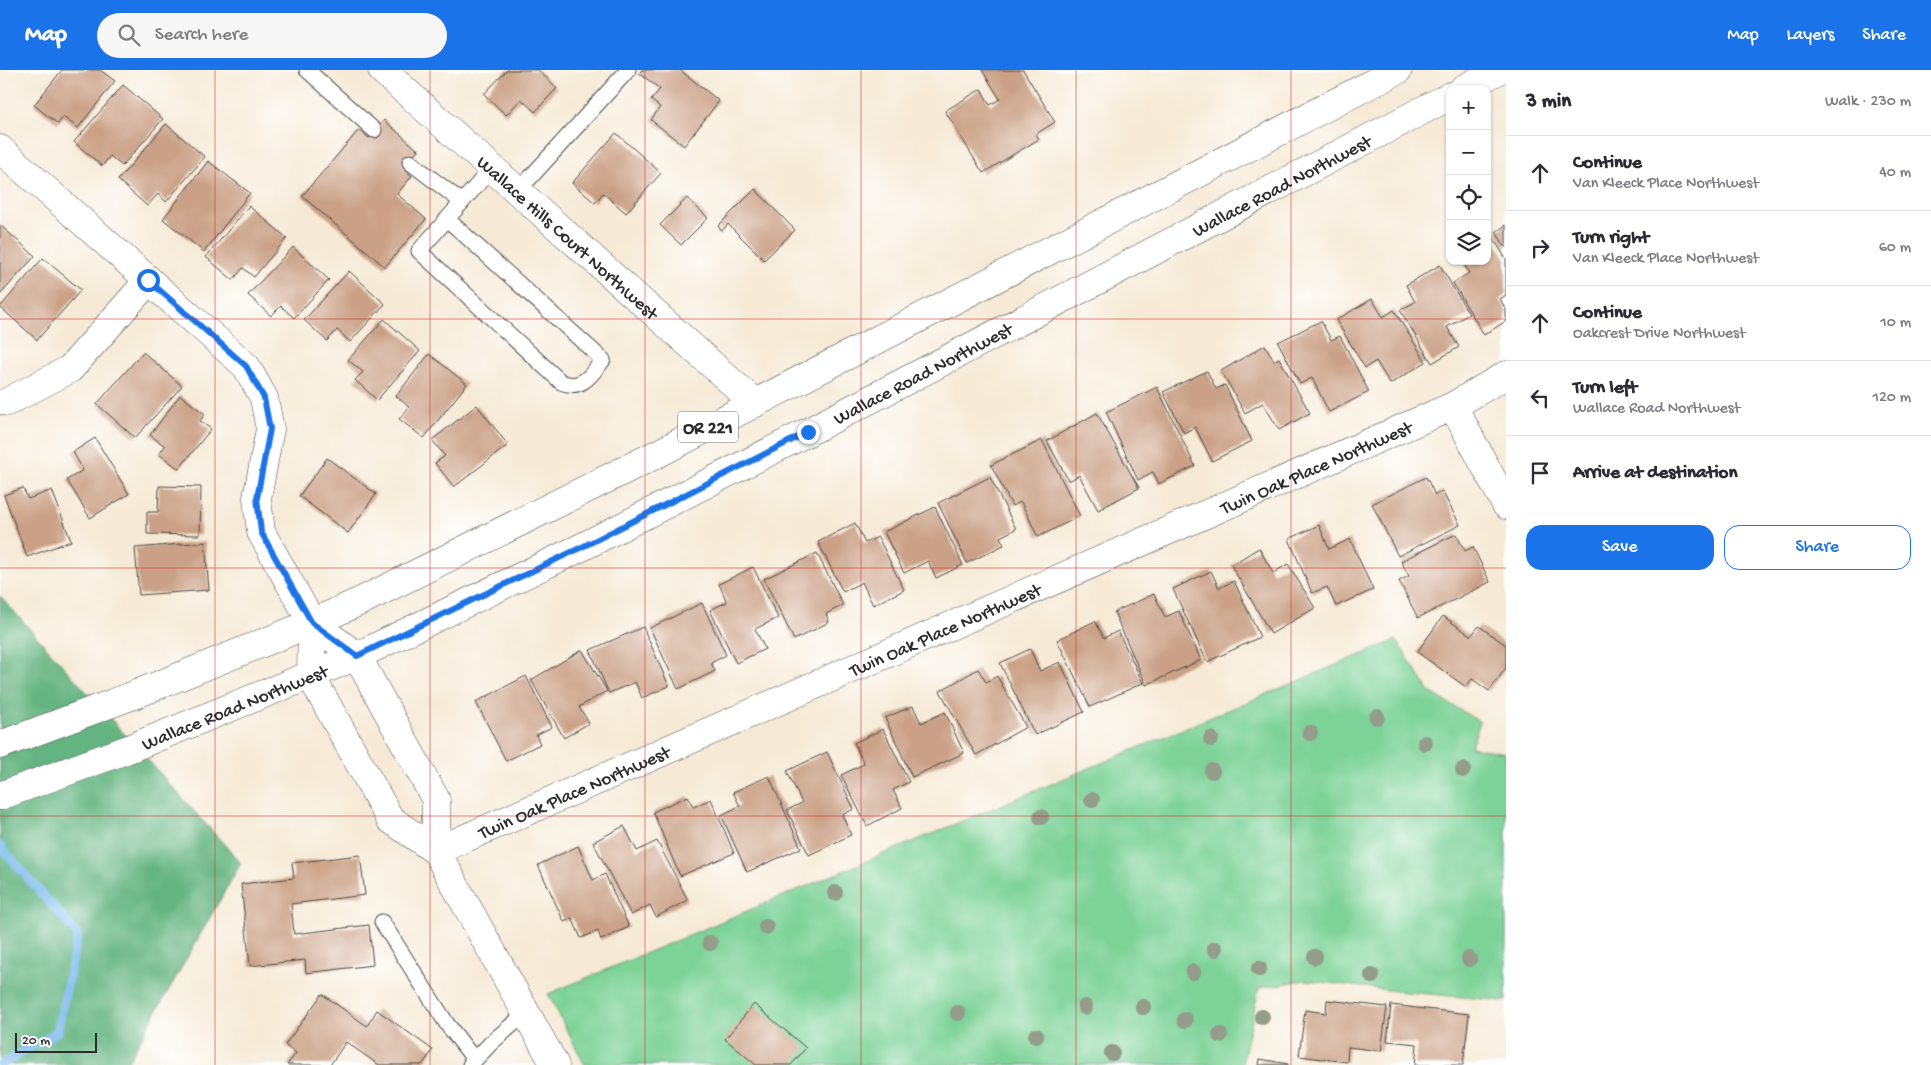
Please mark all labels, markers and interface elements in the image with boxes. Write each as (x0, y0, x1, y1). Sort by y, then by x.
search box (97, 13, 447, 58)
text: Map (25, 21, 67, 50)
icon: search (115, 21, 143, 49)
text: Search here (155, 24, 248, 47)
text: Map (1727, 25, 1759, 46)
text: Layers (1787, 25, 1834, 46)
text: Share (1862, 25, 1906, 46)
map controls (1446, 85, 1491, 265)
button: + (1446, 85, 1491, 130)
text: 3 min (1526, 90, 1571, 115)
text: Walk · 230 m (1825, 93, 1911, 112)
street label: Wallace Road Northwest (1189, 130, 1378, 244)
button: − (1446, 130, 1491, 175)
street label: Wallace Hills Court Northwest (471, 152, 663, 328)
text: Continue (1573, 152, 1642, 175)
icon: ahead (1526, 159, 1554, 187)
text: 40 m (1879, 164, 1911, 183)
button: locate (1446, 175, 1491, 220)
text: Van Kleeck Place Northwest (1573, 175, 1759, 194)
button: layers (1446, 220, 1491, 265)
text: Turn right (1573, 227, 1649, 250)
icon: right (1526, 234, 1554, 262)
text: 60 m (1879, 239, 1911, 258)
text: Van Kleeck Place Northwest (1573, 250, 1759, 269)
route start (137, 269, 160, 292)
text: Continue (1573, 302, 1642, 325)
icon: ahead (1526, 309, 1554, 337)
text: 10 m (1880, 314, 1911, 333)
street label: Wallace Road Northwest (830, 318, 1019, 432)
text: Oakcrest Drive Northwest (1573, 325, 1746, 344)
text: Turn left (1573, 377, 1637, 400)
icon: left (1526, 384, 1554, 412)
text: 120 m (1872, 389, 1911, 408)
text: Wallace Road Northwest (1573, 400, 1740, 419)
road number: OR 221 (678, 412, 738, 442)
street label: Twin Oak Place Northwest (1217, 416, 1418, 522)
route end (797, 421, 820, 444)
icon: arrive (1526, 459, 1554, 487)
text: Arrive at destination (1573, 462, 1737, 485)
button: Save (1526, 525, 1714, 570)
button: Share (1724, 525, 1911, 570)
street label: Twin Oak Place Northwest (845, 579, 1047, 684)
street label: Wallace Road Northwest (139, 660, 334, 757)
street label: Twin Oak Place Northwest (474, 741, 676, 847)
scale bar (15, 1030, 98, 1053)
text: 20 m (22, 1033, 50, 1050)

